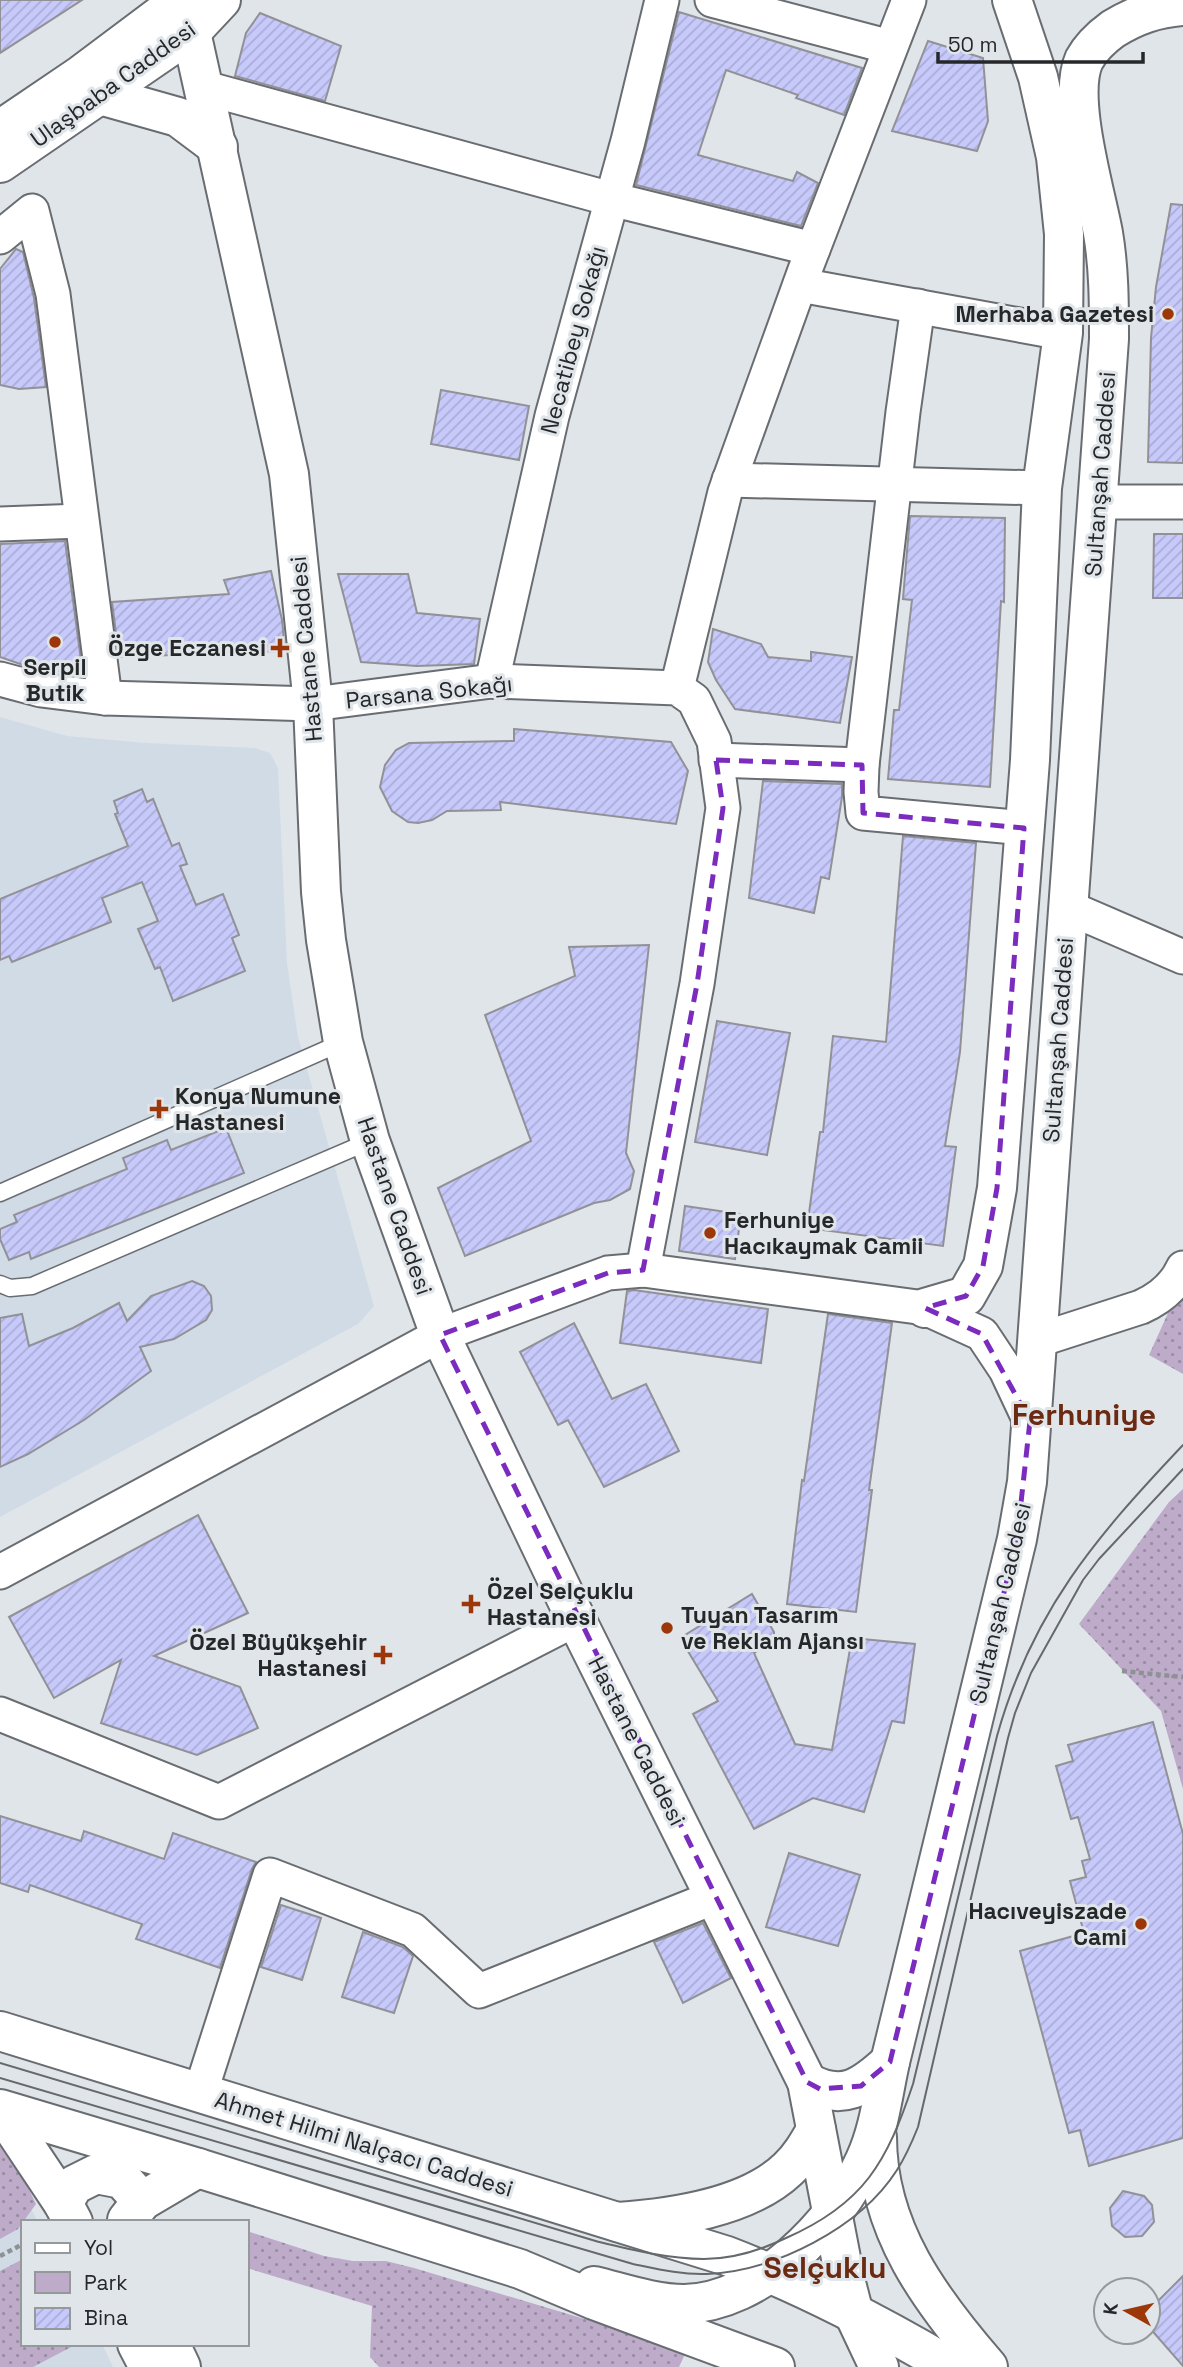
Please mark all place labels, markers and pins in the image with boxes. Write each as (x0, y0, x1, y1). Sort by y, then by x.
place label: Merhaba Gazetesi (955, 299, 1154, 329)
marker: Merhaba Gazetesi (1160, 306, 1176, 322)
place label: Özge Eczanesi (108, 633, 266, 663)
marker: Serpil Butik (47, 634, 63, 650)
marker: Özge Eczanesi (272, 640, 288, 656)
place label: Serpil Butik (23, 652, 87, 708)
place label: Konya Numune Hastanesi (175, 1081, 341, 1137)
marker: Konya Numune Hastanesi (149, 1099, 169, 1119)
place label: Ferhuniye Hacıkaymak Camii (724, 1205, 923, 1261)
marker: Ferhuniye Hacıkaymak Camii (702, 1225, 718, 1241)
place label: Özel Selçuklu Hastanesi (487, 1576, 634, 1632)
marker: Özel Selçuklu Hastanesi (461, 1594, 481, 1614)
place label: Tuyan Tasarım ve Reklam Ajansı (681, 1600, 864, 1656)
marker: Tuyan Tasarım ve Reklam Ajansı (659, 1620, 675, 1636)
place label: Özel Büyükşehir Hastanesi (189, 1627, 367, 1683)
marker: Özel Büyükşehir Hastanesi (373, 1645, 393, 1665)
place label: Hacıveyiszade Cami (968, 1896, 1127, 1952)
marker: Hacıveyiszade Cami (1133, 1916, 1149, 1932)

